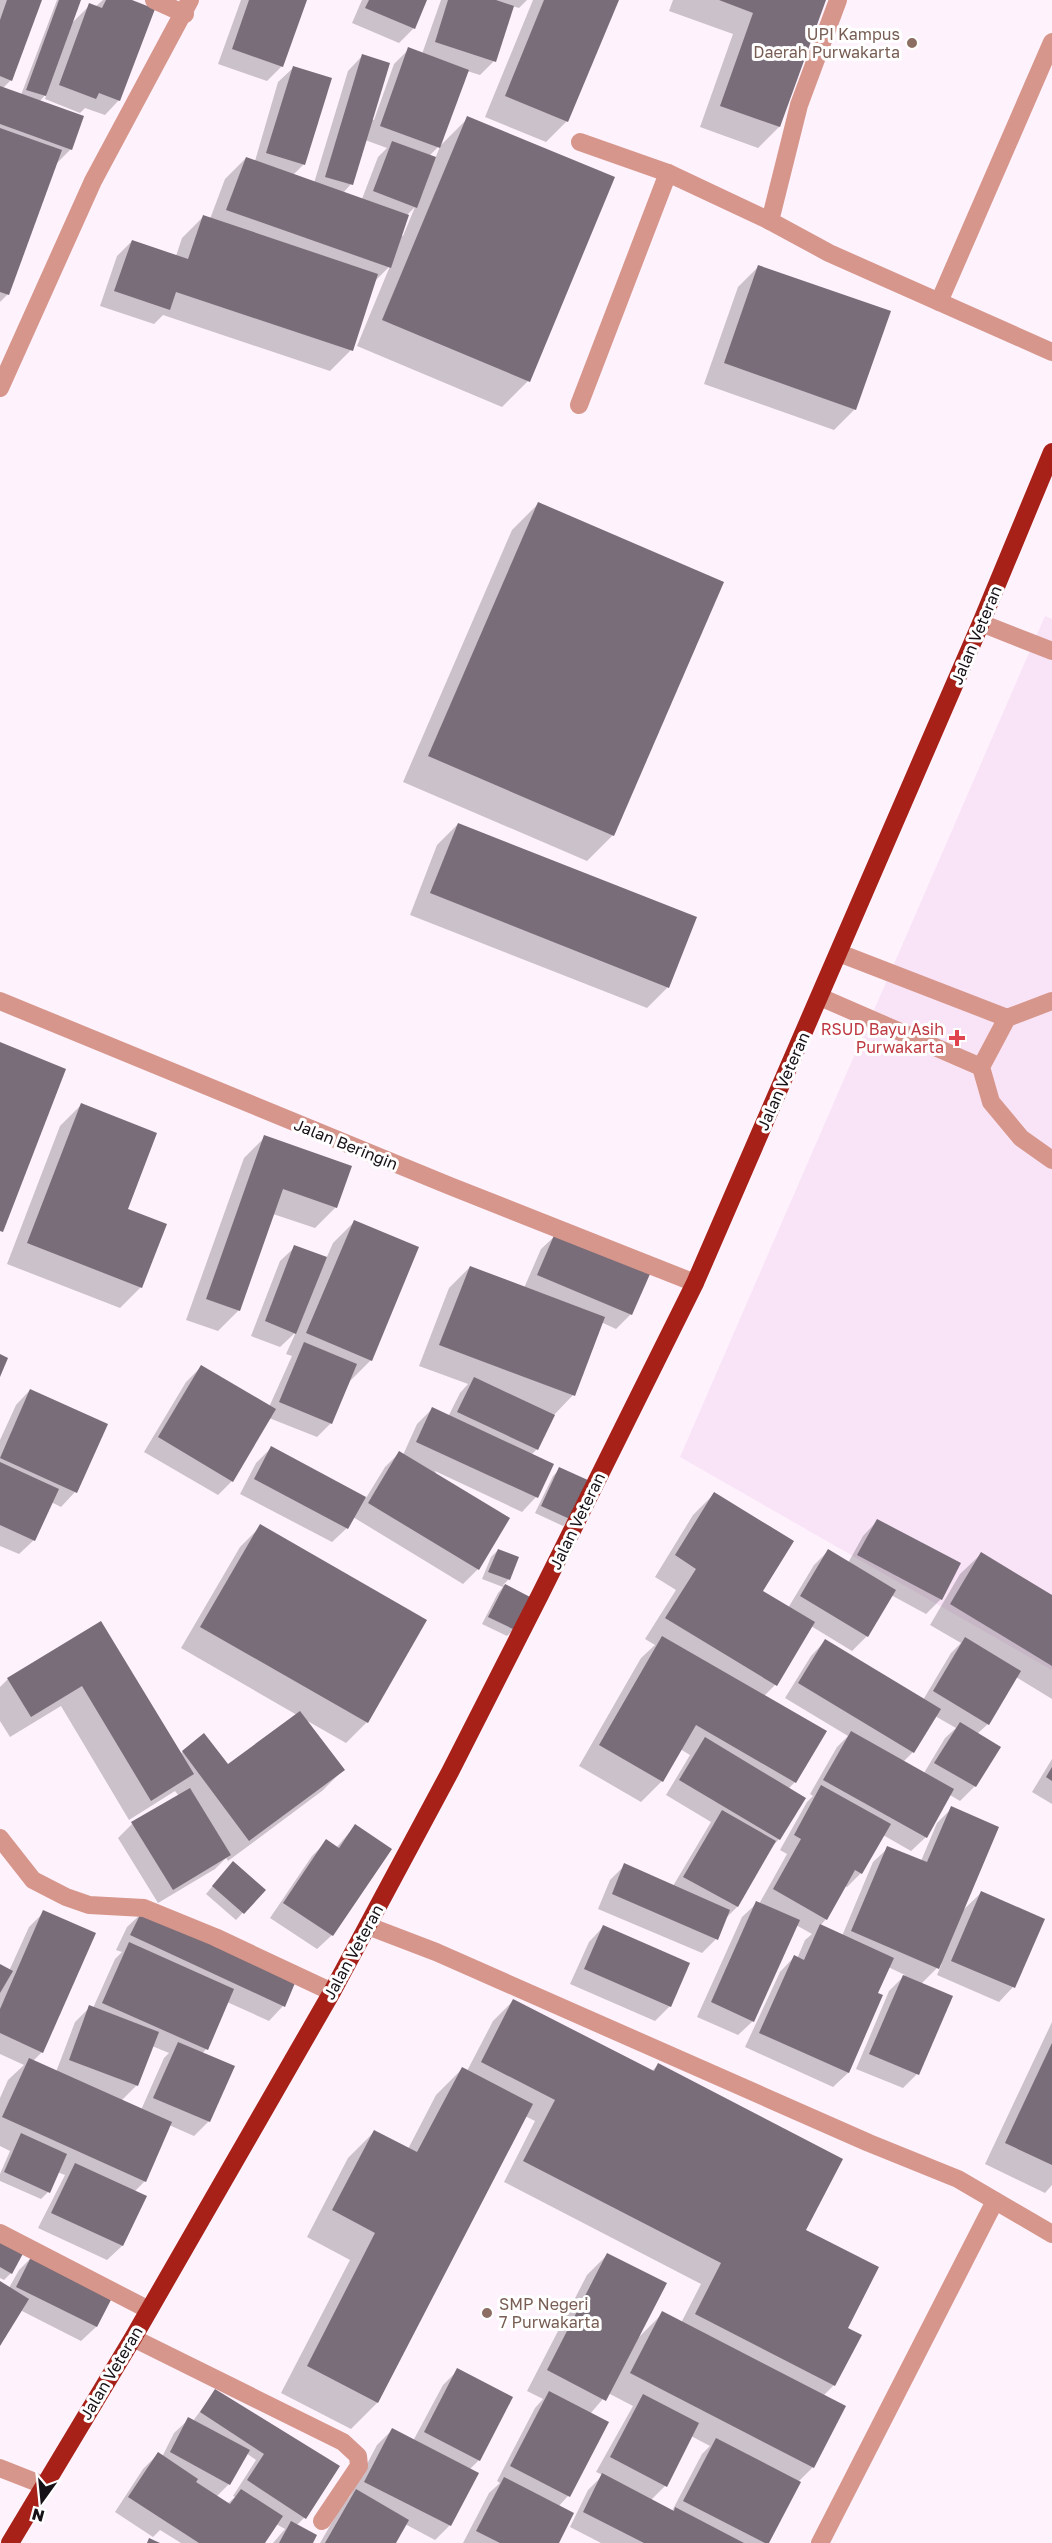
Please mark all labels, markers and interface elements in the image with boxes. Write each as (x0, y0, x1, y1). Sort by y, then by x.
place label: UPI Kampus Daerah Purwakarta (753, 24, 900, 62)
marker: UPI Kampus Daerah Purwakarta (905, 36, 919, 50)
street label: Jalan Veteran (946, 582, 1006, 688)
place label: RSUD Bayu Asih Purwakarta (821, 1019, 944, 1057)
street label: Jalan Veteran (752, 1029, 814, 1133)
marker: RSUD Bayu Asih Purwakarta (948, 1029, 966, 1047)
street label: Jalan Beringin (291, 1114, 401, 1174)
street label: Jalan Veteran (545, 1469, 609, 1573)
street label: Jalan Veteran (319, 1901, 387, 2003)
place label: SMP Negeri 7 Purwakarta (499, 2294, 600, 2332)
marker: SMP Negeri 7 Purwakarta (480, 2306, 494, 2320)
street label: Jalan Veteran (75, 2323, 147, 2423)
north arrow (12, 2471, 72, 2531)
text: N (30, 2504, 47, 2527)

